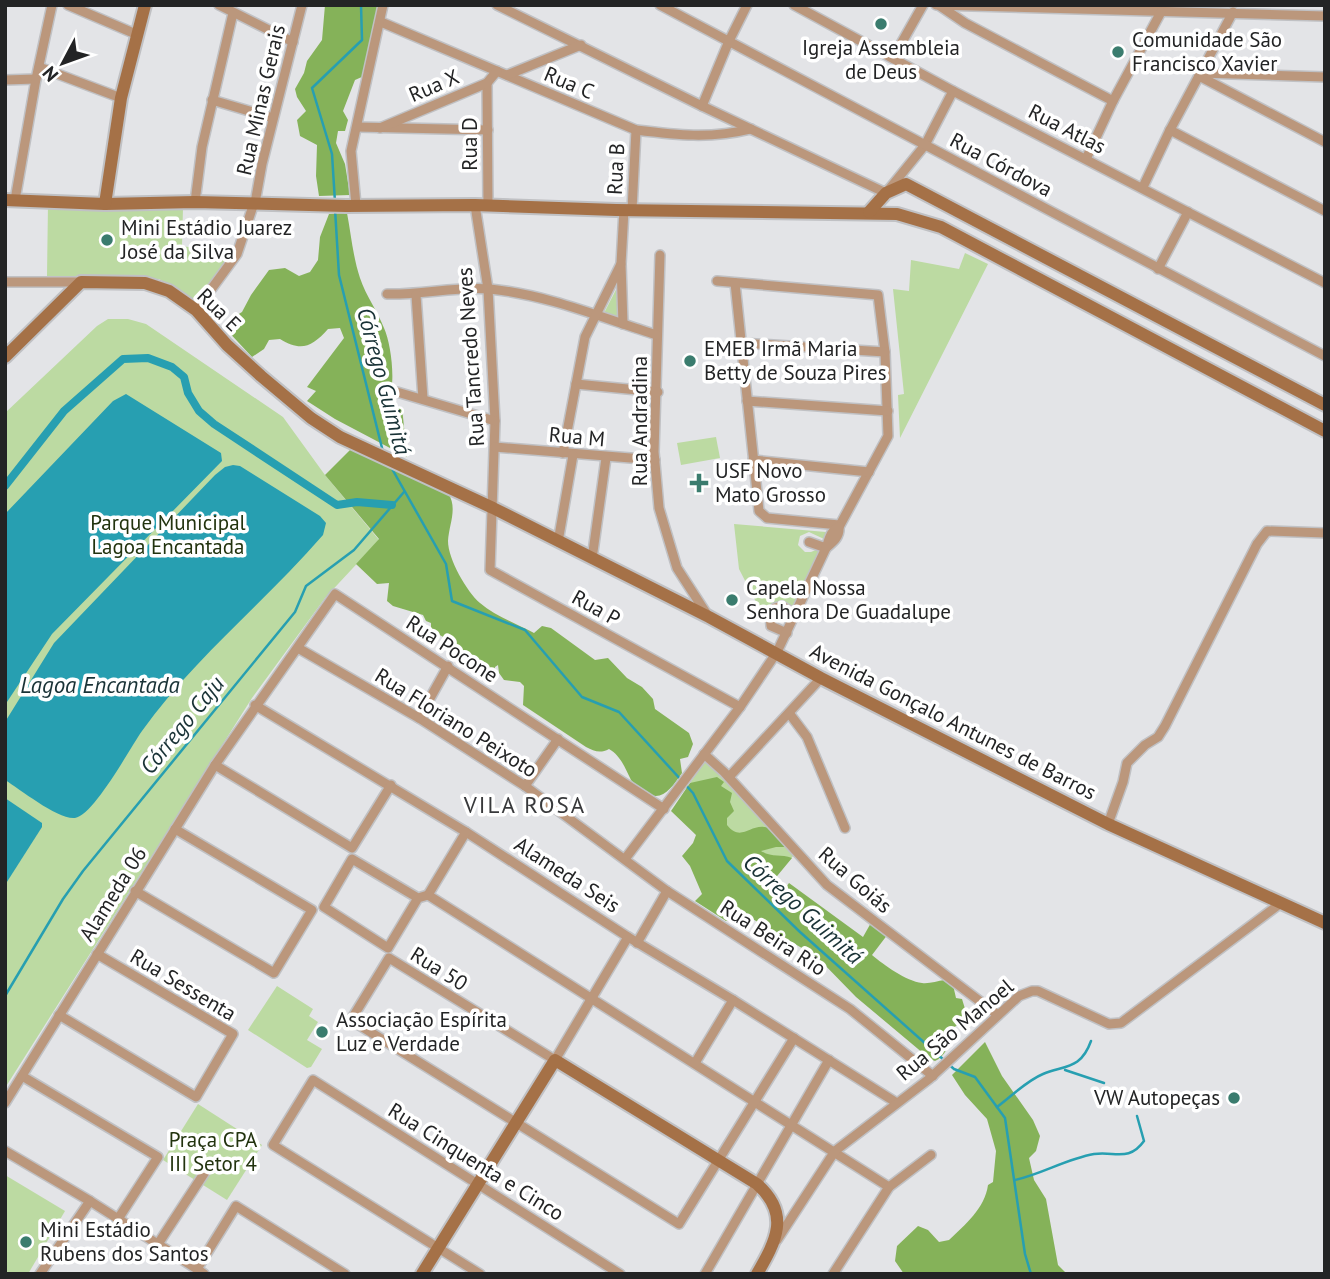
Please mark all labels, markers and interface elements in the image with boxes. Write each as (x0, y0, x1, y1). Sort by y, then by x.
marker: Igreja Assembleia de Deus (873, 16, 889, 32)
street label: Rua Minas Gerais (230, 22, 291, 178)
place label: Comunidade São Francisco Xavier (1132, 26, 1282, 77)
north arrow (28, 28, 98, 98)
place label: Igreja Assembleia de Deus (802, 34, 960, 85)
marker: Comunidade São Francisco Xavier (1110, 44, 1126, 60)
street label: Rua C (540, 60, 598, 105)
text: N (37, 62, 63, 87)
street label: Rua X (405, 63, 463, 108)
street label: Rua Atlas (1024, 98, 1111, 160)
street label: Rua D (456, 117, 483, 171)
street label: Rua Córdova (945, 126, 1057, 203)
street label: Rua B (601, 142, 630, 196)
place label: Mini Estádio Juarez José da Silva (120, 214, 292, 265)
marker: Mini Estádio Juarez José da Silva (99, 232, 115, 248)
street label: Rua Tancredo Neves (451, 267, 490, 448)
street label: Rua E (192, 282, 247, 337)
water label: Córrego Guimitá (351, 304, 418, 458)
place label: EMEB Irmã Maria Betty de Souza Pires (704, 335, 887, 386)
marker: EMEB Irmã Maria Betty de Souza Pires (682, 353, 698, 369)
street label: Rua Andradina (626, 356, 653, 486)
street label: Rua M (548, 421, 606, 452)
place label: USF Novo Mato Grosso (715, 457, 826, 508)
marker: USF Novo Mato Grosso (689, 473, 709, 493)
park label: Parque Municipal Lagoa Encantada (90, 509, 246, 560)
place label: Capela Nossa Senhora De Guadalupe (746, 574, 951, 625)
street label: Rua P (567, 583, 625, 632)
marker: Capela Nossa Senhora De Guadalupe (724, 592, 740, 608)
street label: Rua Pocone (401, 609, 503, 688)
street label: Avenida Gonçalo Antunes de Barros (806, 637, 1101, 806)
street label: Rua Floriano Peixoto (370, 662, 542, 783)
water label: Córrego Caju (133, 669, 230, 780)
water label: Lagoa Encantada (20, 670, 180, 699)
district label: VILA ROSA (463, 790, 586, 819)
street label: Alameda Seis (510, 831, 625, 919)
street label: Rua Goiás (813, 840, 898, 919)
street label: Alameda 06 (73, 841, 152, 946)
water label: Córrego Guimitá (738, 847, 869, 970)
street label: Rua Beira Rio (715, 893, 831, 982)
street label: Rua 50 (406, 941, 473, 997)
street label: Rua Sessenta (125, 942, 241, 1027)
street label: Rua São Manoel (891, 973, 1019, 1086)
place label: Associação Espírita Luz e Verdade (336, 1006, 507, 1057)
marker: Associação Espírita Luz e Verdade (314, 1024, 330, 1040)
place label: VW Autopeças (1093, 1084, 1220, 1111)
marker: VW Autopeças (1226, 1090, 1242, 1106)
street label: Rua Cinquenta e Cinco (383, 1097, 569, 1227)
park label: Praça CPA III Setor 4 (169, 1126, 258, 1177)
place label: Mini Estádio Rubens dos Santos (40, 1216, 209, 1267)
marker: Mini Estádio Rubens dos Santos (18, 1234, 34, 1250)

